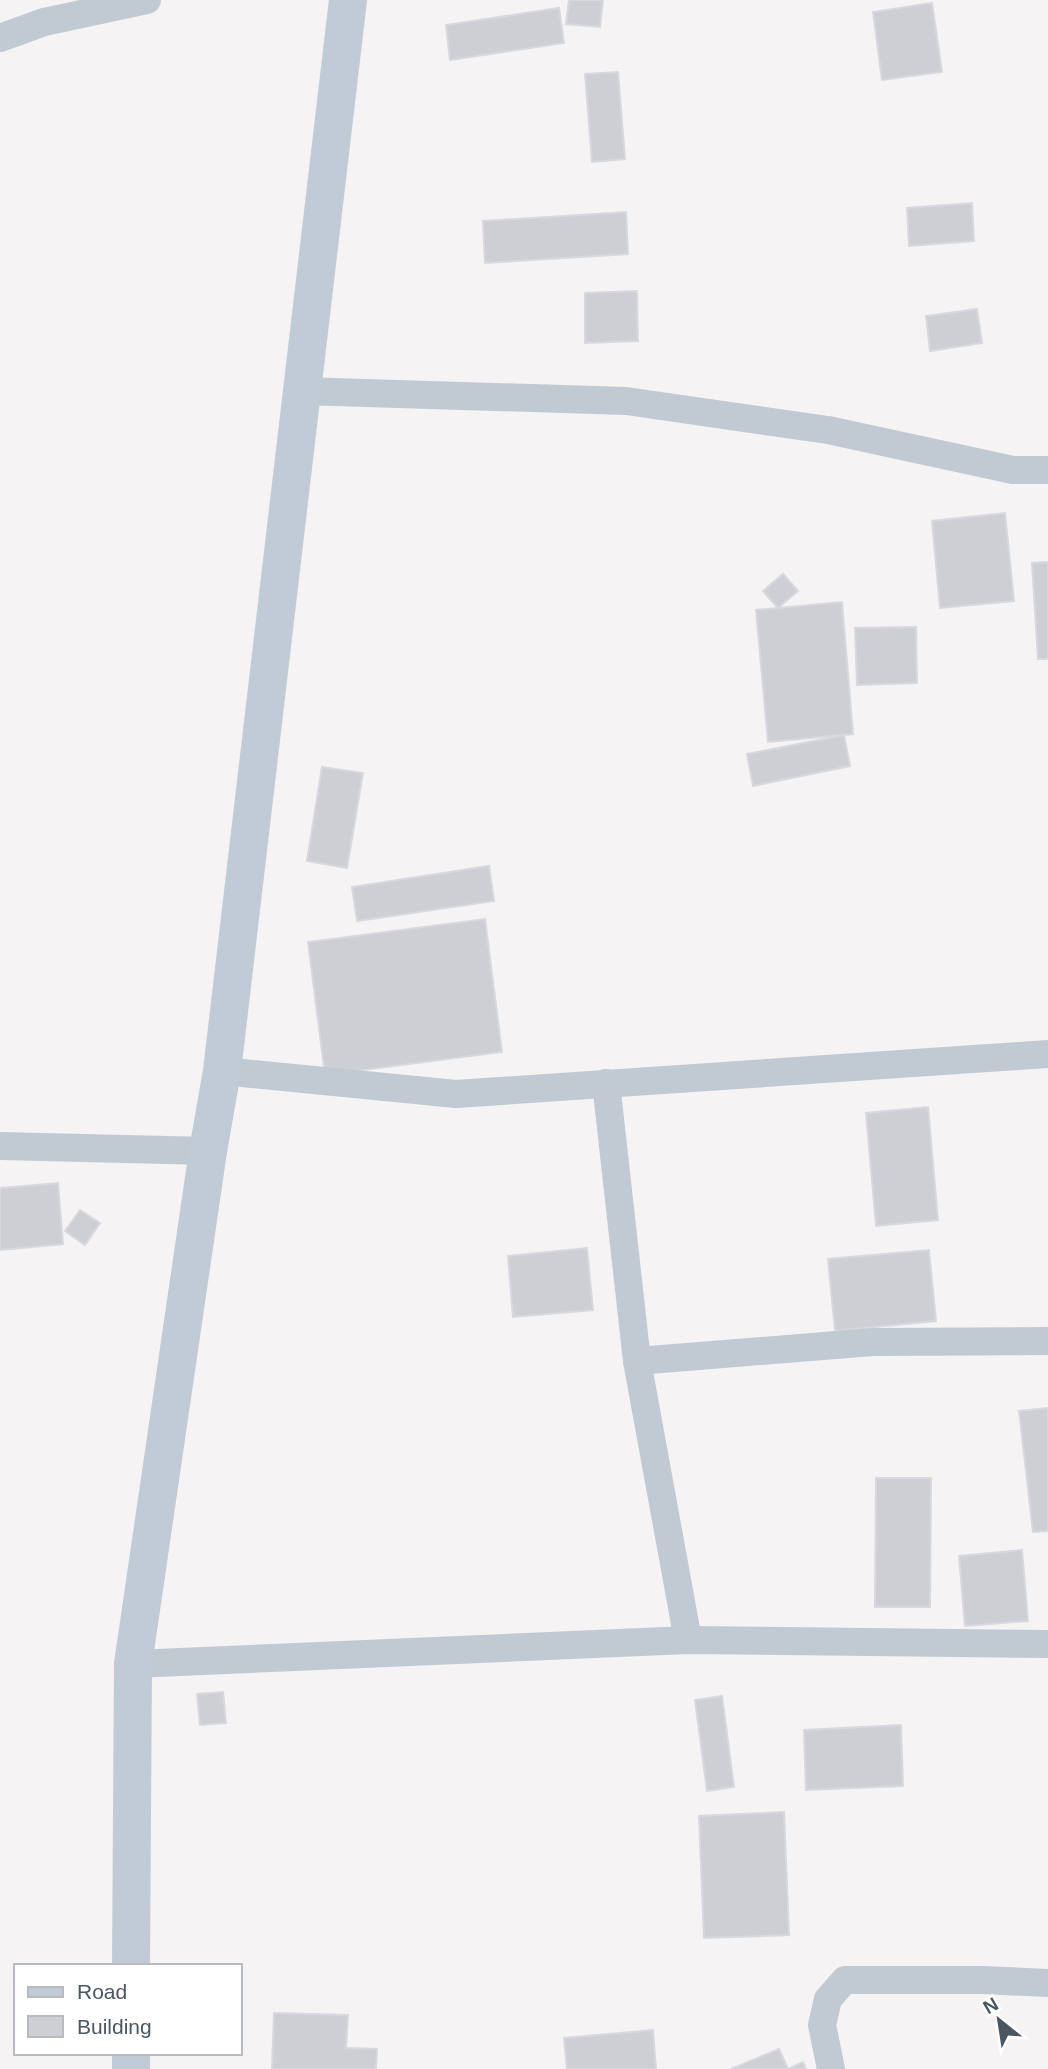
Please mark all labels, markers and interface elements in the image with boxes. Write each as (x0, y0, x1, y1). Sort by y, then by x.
legend (14, 1964, 242, 2055)
text: Road (77, 1980, 127, 2003)
north arrow (964, 1985, 1034, 2055)
text: N (980, 1993, 1002, 2018)
text: Building (77, 2015, 152, 2038)

